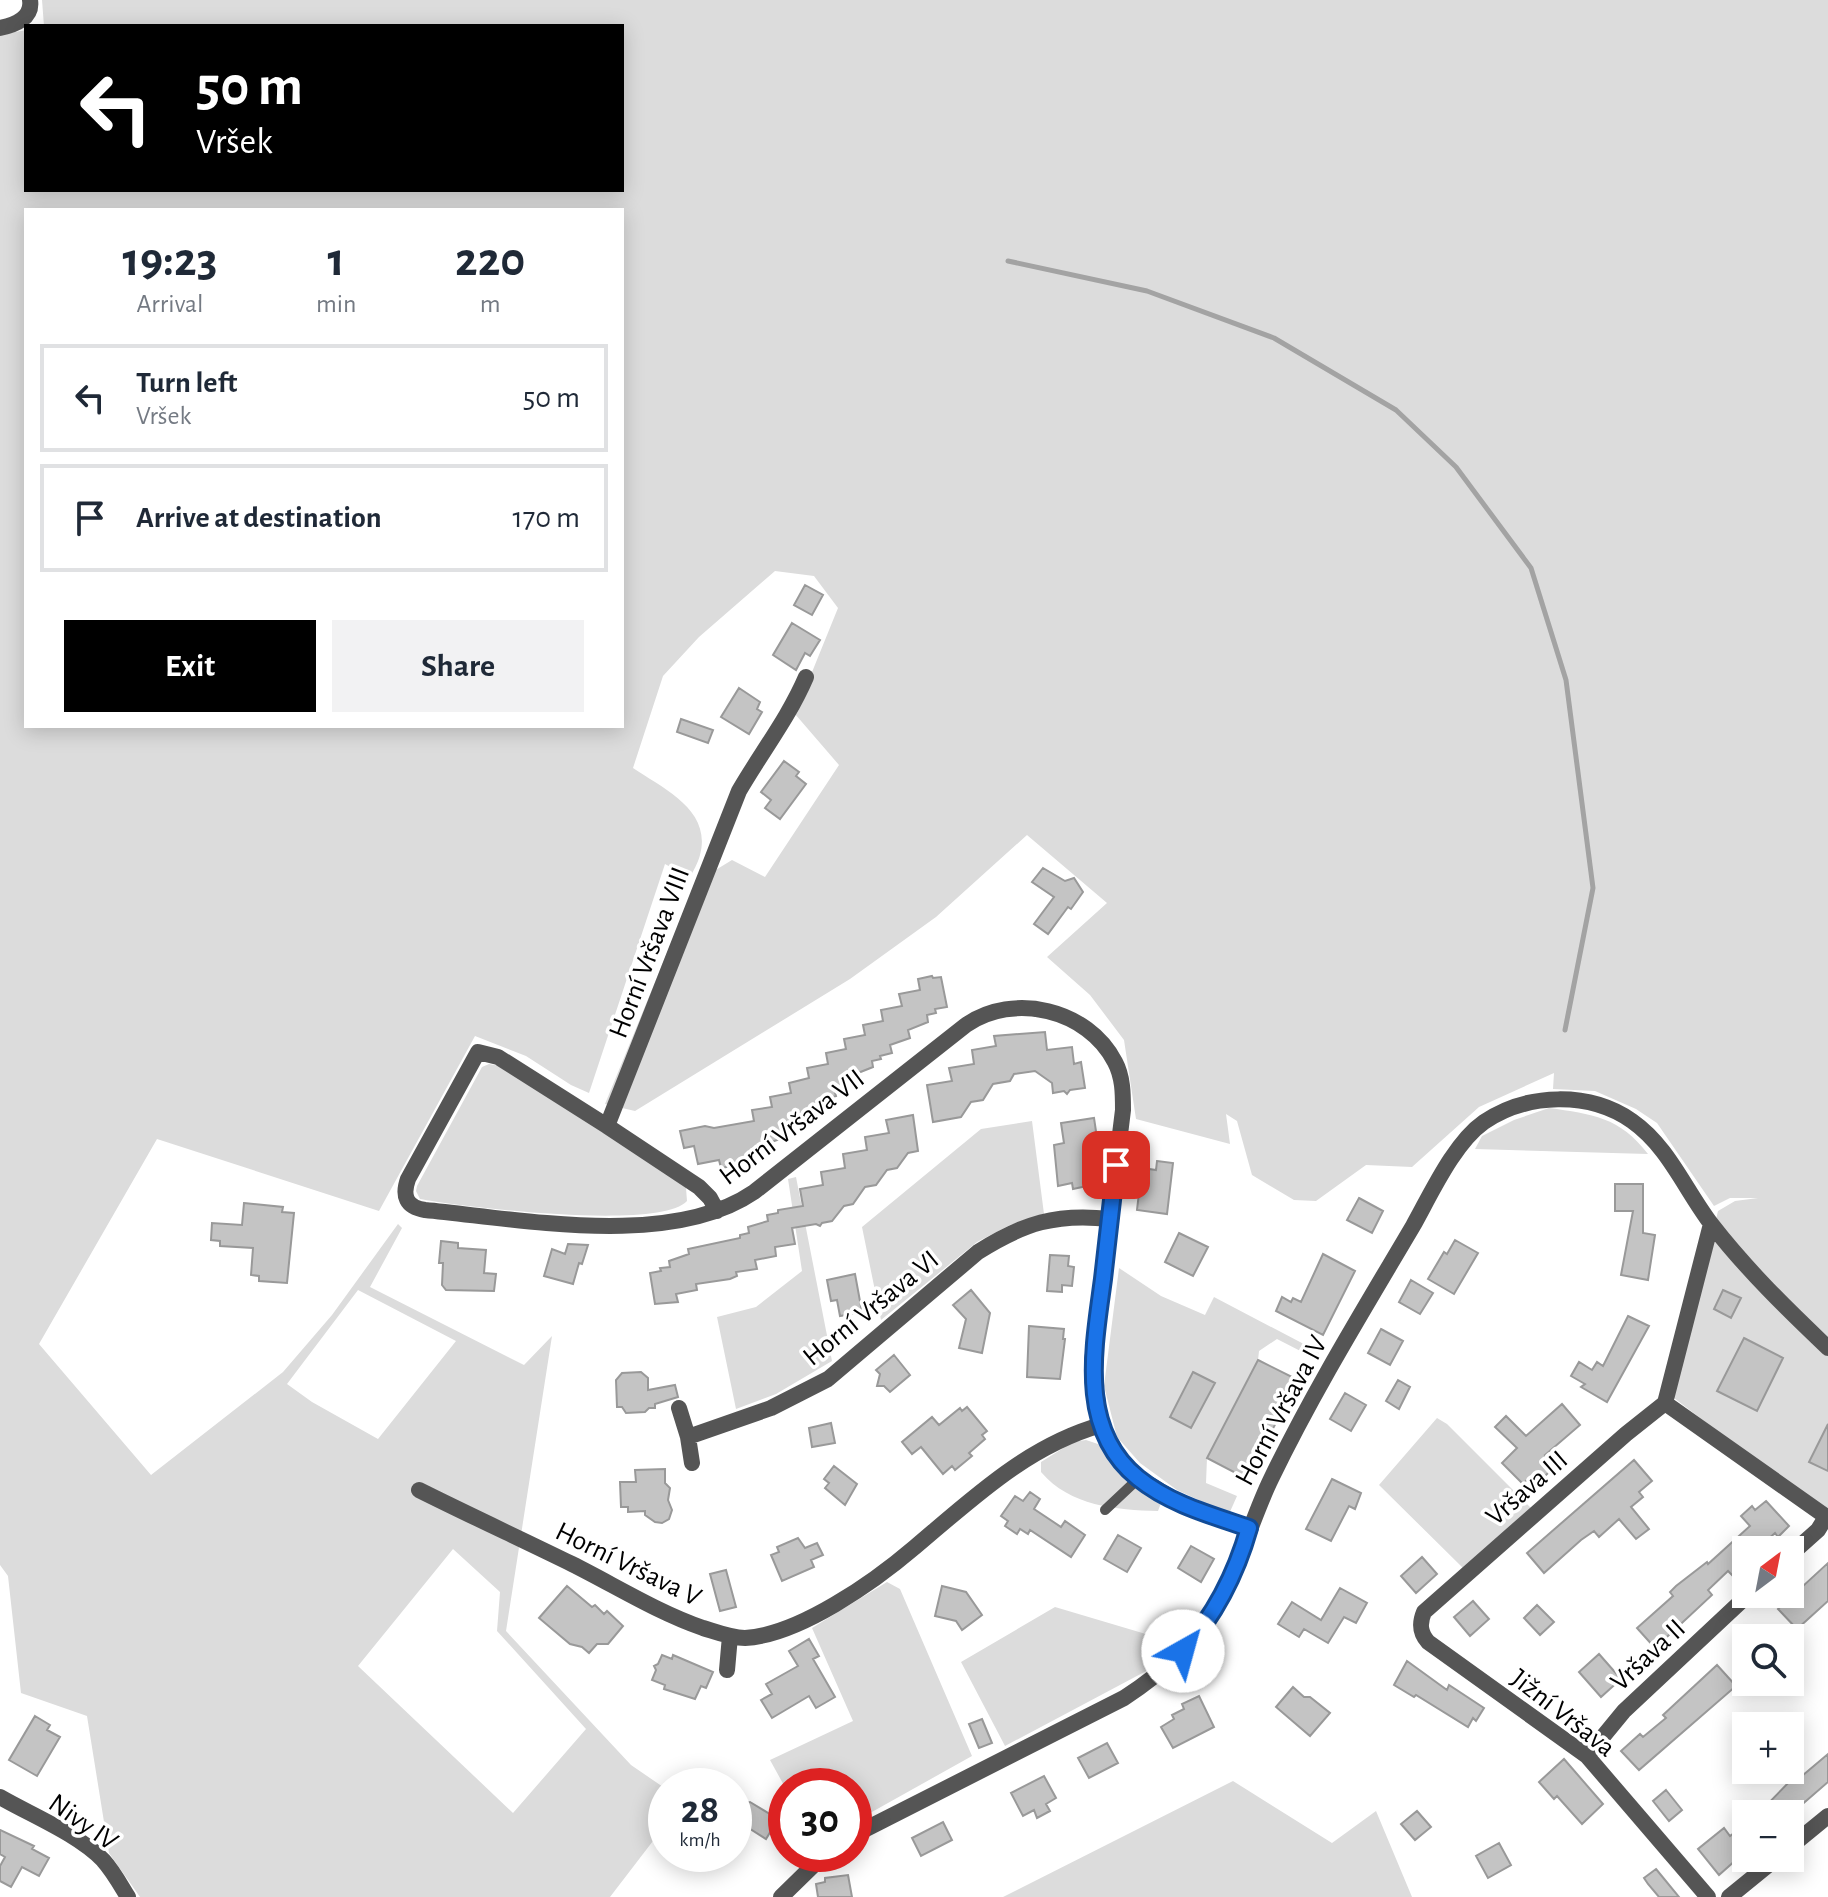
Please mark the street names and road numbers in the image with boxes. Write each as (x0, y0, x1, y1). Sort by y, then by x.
street label: Horní Vršava VIII (604, 863, 695, 1042)
street label: Horní Vršava VII (715, 1064, 870, 1191)
street label: Horní Vršava VI (798, 1246, 944, 1372)
street label: Horní Vršava IV (1231, 1331, 1333, 1490)
street label: Vršava III (1481, 1446, 1573, 1531)
street label: Horní Vršava V (551, 1518, 706, 1612)
street label: Vršava II (1606, 1614, 1691, 1697)
street label: Jižní Vršava (1505, 1664, 1620, 1763)
street label: Nivy IV (43, 1789, 123, 1856)

